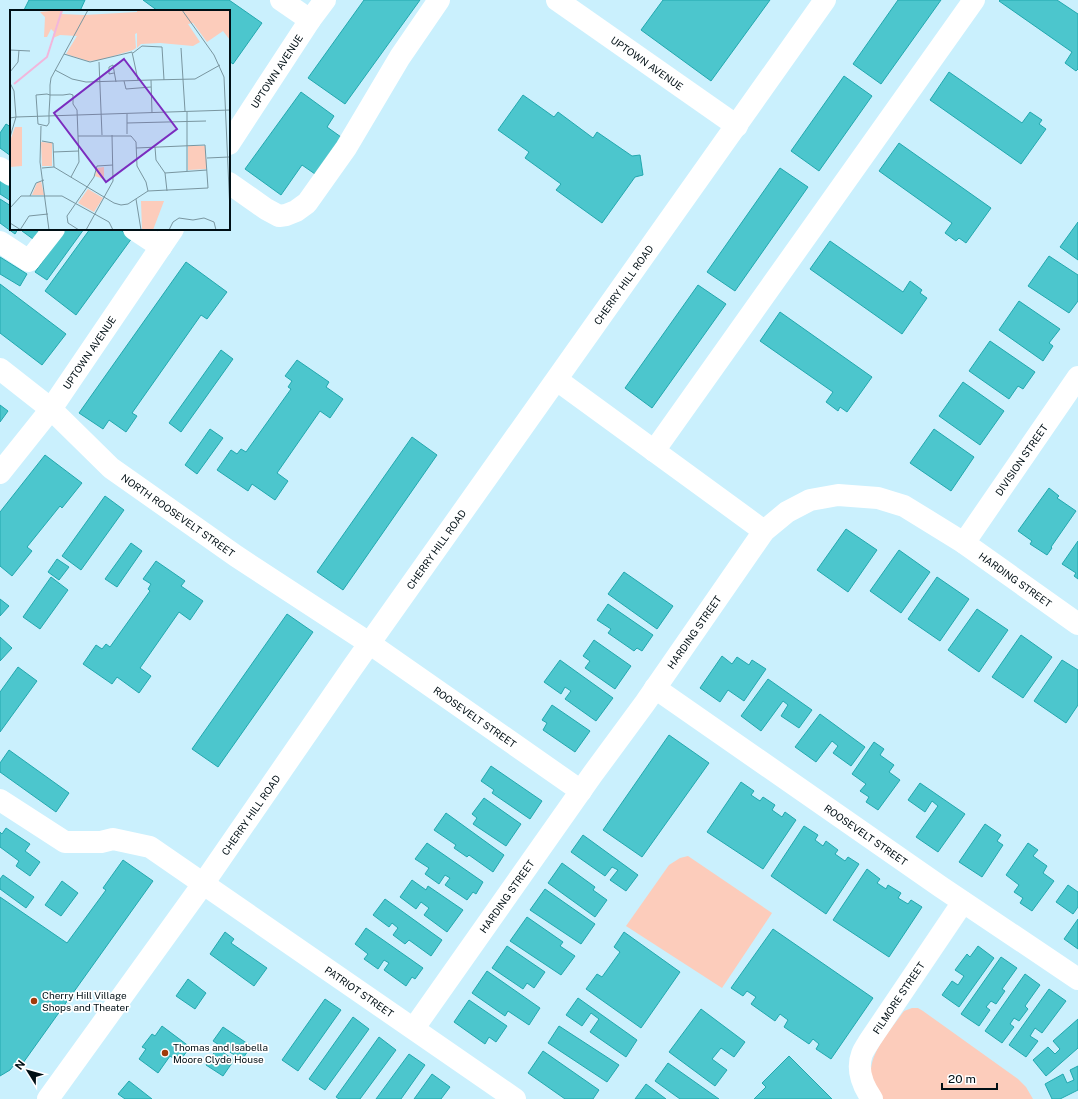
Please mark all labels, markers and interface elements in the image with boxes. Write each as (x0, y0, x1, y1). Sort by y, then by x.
inset map (10, 10, 230, 230)
street label: UPTOWN AVENUE (248, 32, 305, 110)
street label: UPTOWN AVENUE (609, 34, 686, 93)
street label: CHERRY HILL ROAD (591, 243, 656, 327)
street label: UPTOWN AVENUE (60, 314, 118, 391)
street label: DIVISION STREET (992, 422, 1050, 498)
street label: NORTH ROOSEVELT STREET (119, 471, 237, 559)
street label: CHERRY HILL ROAD (404, 507, 468, 591)
street label: HARDING STREET (977, 550, 1054, 610)
street label: HARDING STREET (665, 593, 724, 671)
street label: ROOSEVELT STREET (431, 684, 519, 750)
street label: CHERRY HILL ROAD (219, 772, 283, 857)
street label: ROOSEVELT STREET (822, 802, 910, 868)
street label: HARDING STREET (477, 857, 536, 935)
street label: FILMORE STREET (870, 960, 927, 1036)
street label: PATRIOT STREET (323, 964, 396, 1020)
place label: Cherry Hill Village Shops and Theater (42, 989, 129, 1013)
marker: Cherry Hill Village Shops and Theater (29, 996, 39, 1006)
place label: Thomas and Isabella Moore Clyde House (173, 1041, 268, 1065)
marker: Thomas and Isabella Moore Clyde House (160, 1048, 170, 1058)
north arrow (8, 1051, 48, 1091)
text: N (13, 1058, 27, 1072)
scale bar (942, 1065, 997, 1091)
text: 20 m (948, 1072, 976, 1086)

